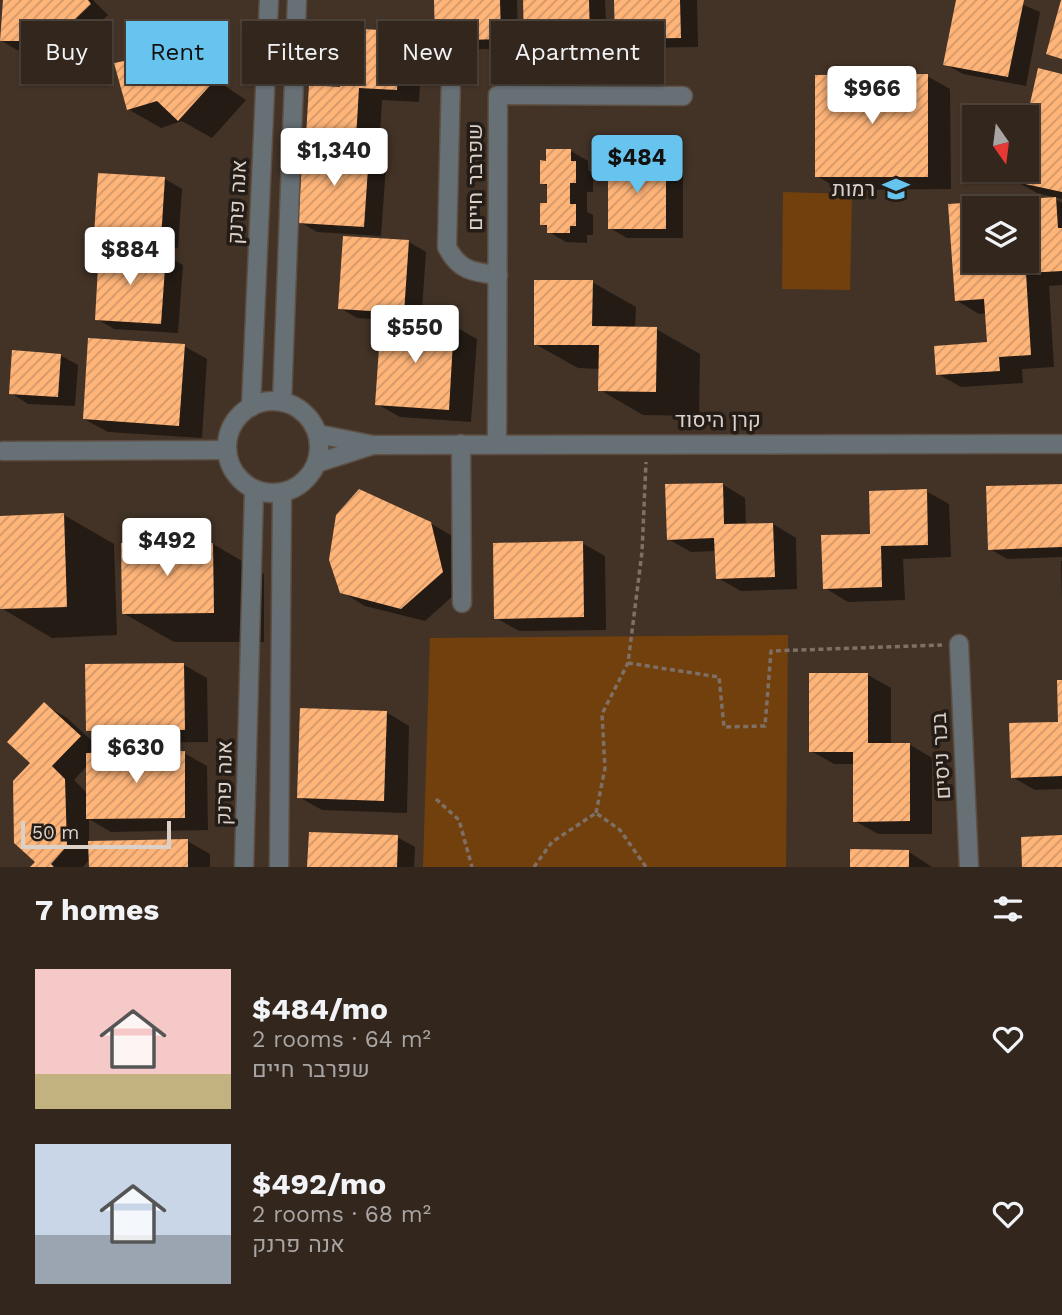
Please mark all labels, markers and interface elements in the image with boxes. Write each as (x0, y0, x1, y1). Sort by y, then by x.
chip: Buy (21, 21, 112, 84)
chip: Rent (126, 21, 228, 84)
chip: Filters (242, 21, 364, 84)
chip: New (378, 21, 477, 84)
chip: Apartment (491, 21, 664, 84)
pin: $966 (831, 66, 913, 126)
text: $966 (843, 75, 901, 102)
north arrow (962, 105, 1040, 182)
map controls (962, 105, 1039, 273)
street label: שפרבר חיים (462, 123, 487, 231)
pin: $1,340 (277, 128, 391, 188)
pin: $484 (596, 136, 678, 195)
text: $1,340 (297, 137, 371, 164)
text: $484 (608, 144, 666, 171)
street label: אנה פרנק (222, 159, 251, 245)
school or university icon: רמות (881, 174, 911, 204)
place label: רמות (832, 176, 875, 201)
button: layers (962, 196, 1039, 273)
pin: $884 (89, 228, 171, 287)
text: $884 (101, 236, 159, 263)
pin: $550 (374, 306, 456, 365)
text: $550 (387, 314, 443, 341)
street label: קרן היסוד (675, 407, 761, 432)
pin: $492 (126, 518, 208, 578)
text: $492 (138, 527, 196, 554)
street label: בכר ניסים (926, 712, 955, 800)
pin: $630 (95, 726, 177, 785)
text: $630 (107, 734, 165, 761)
street label: אנה פרנק (210, 740, 237, 826)
scale bar (21, 818, 172, 850)
text: 50 m (32, 821, 79, 844)
icon: filters (989, 890, 1027, 928)
text: 7 homes (35, 892, 159, 927)
text: $484/mo (252, 991, 388, 1026)
icon: home (91, 997, 175, 1081)
icon: heart (989, 1020, 1027, 1058)
text: 2 rooms · 64 m² (252, 1026, 431, 1053)
text: שפרבר חיים (252, 1056, 370, 1083)
text: $492/mo (252, 1166, 386, 1201)
icon: home (91, 1172, 175, 1256)
icon: heart (989, 1195, 1027, 1233)
text: 2 rooms · 68 m² (252, 1201, 431, 1228)
text: אנה פרנק (252, 1231, 345, 1258)

